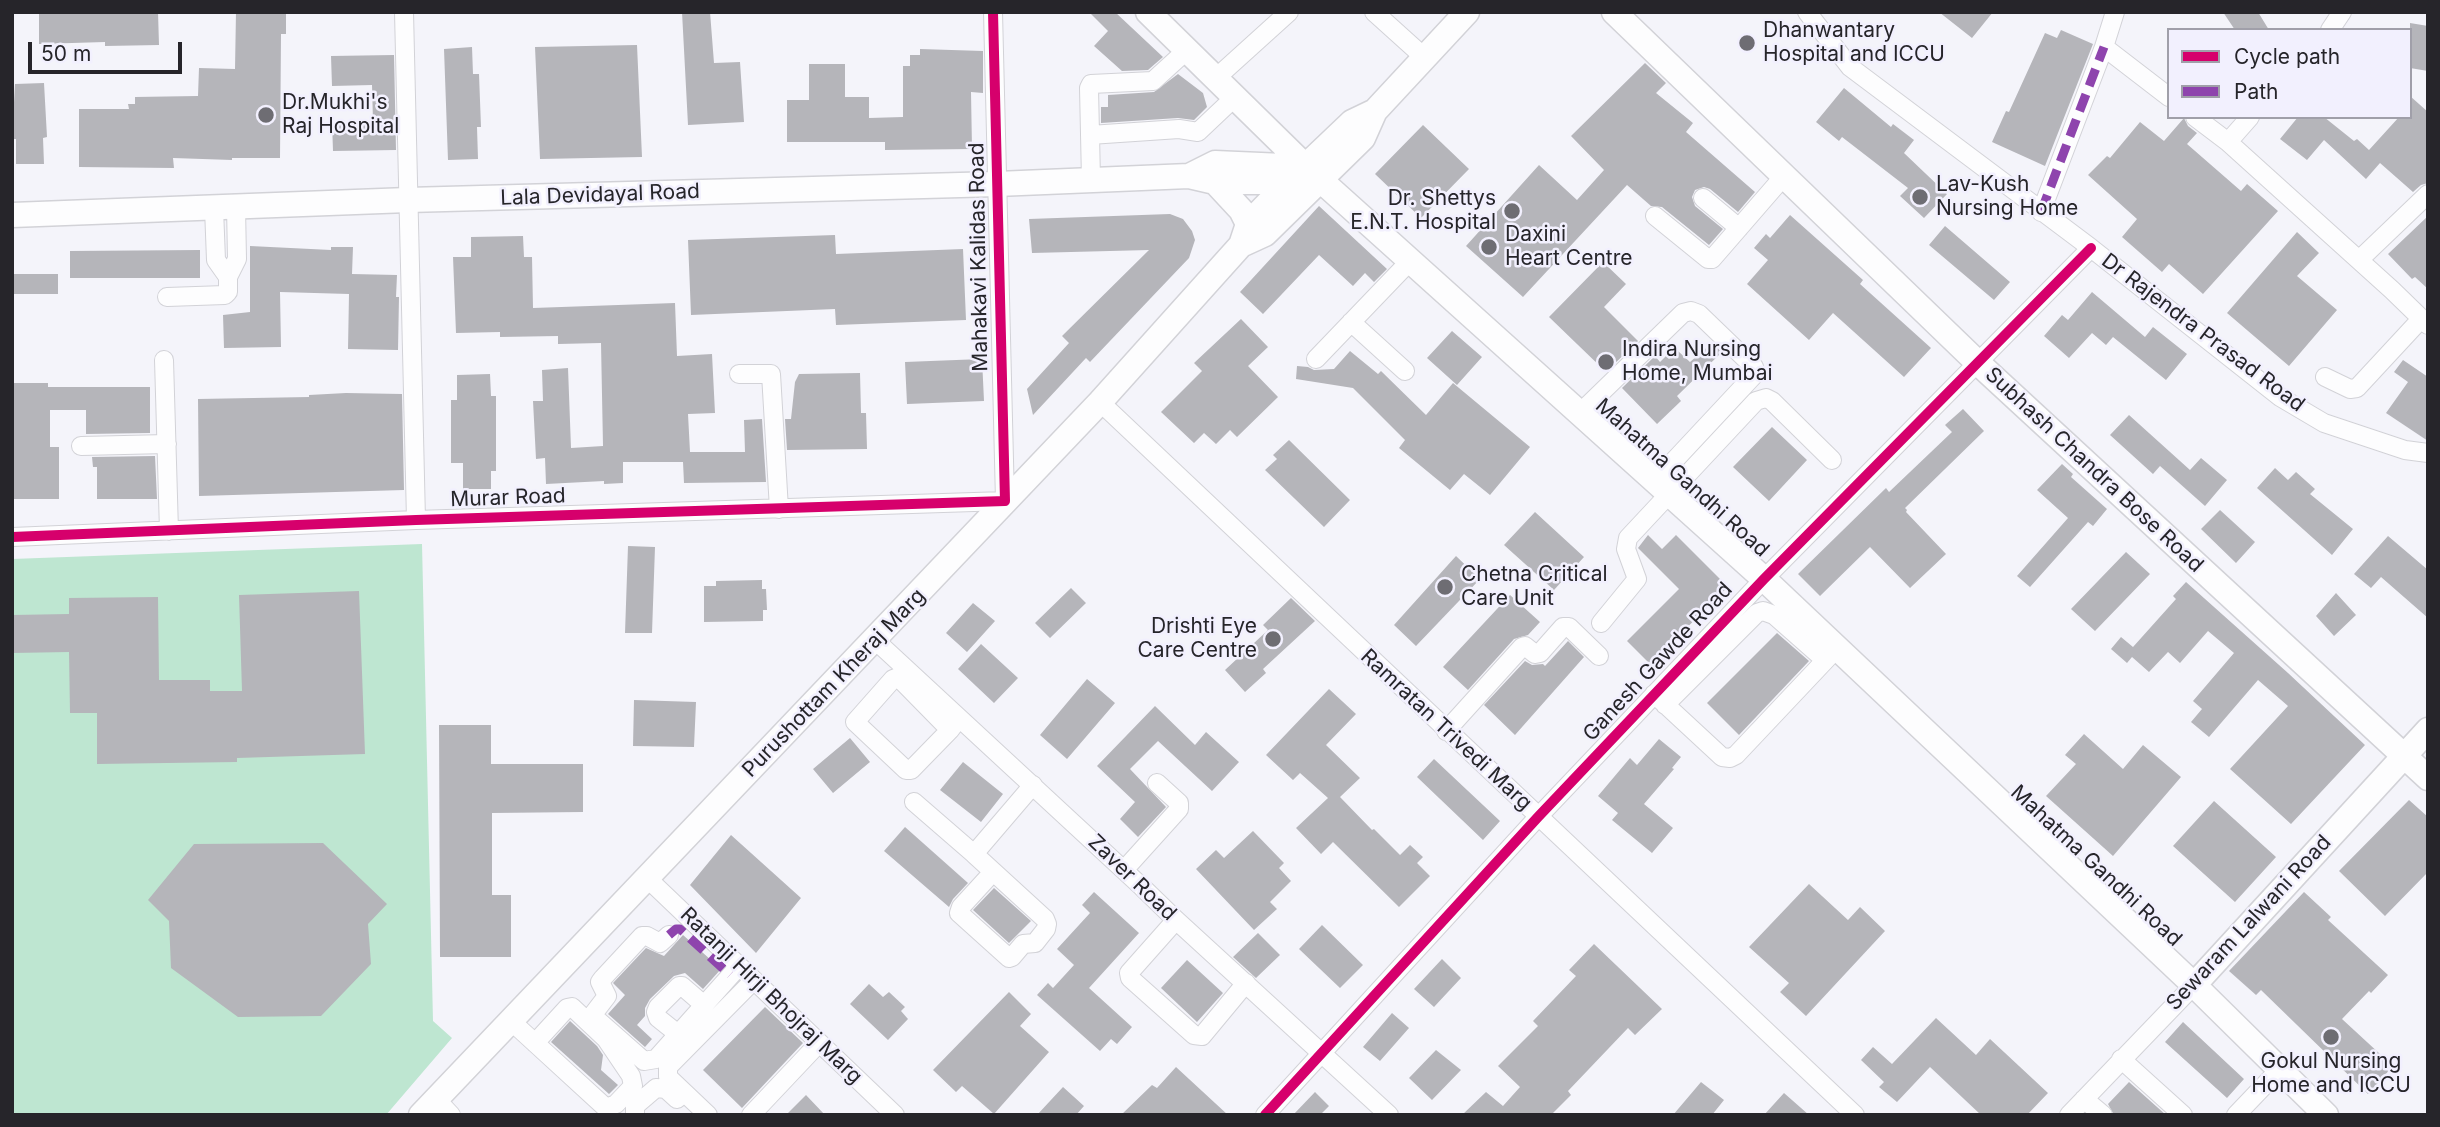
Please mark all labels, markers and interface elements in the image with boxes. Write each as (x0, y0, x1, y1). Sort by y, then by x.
place label: Dhanwantary Hospital and ICCU (1763, 18, 1945, 68)
scale bar (32, 28, 186, 72)
legend (2167, 28, 2412, 119)
marker: Dhanwantary Hospital and ICCU (1737, 33, 1757, 53)
text: 50 m (41, 41, 91, 66)
text: Cycle path (2234, 44, 2340, 69)
text: Path (2234, 79, 2279, 104)
place label: Dr.Mukhi's Raj Hospital (282, 90, 399, 140)
marker: Dr.Mukhi's Raj Hospital (256, 105, 276, 125)
street label: Mahakavi Kalidas Road (964, 142, 994, 372)
place label: Lav-Kush Nursing Home (1936, 172, 2078, 222)
street label: Lala Devidayal Road (500, 179, 700, 211)
place label: Dr. Shettys E.N.T. Hospital (1350, 186, 1496, 236)
marker: Lav-Kush Nursing Home (1910, 187, 1930, 207)
marker: Dr. Shettys E.N.T. Hospital (1502, 201, 1522, 221)
place label: Daxini Heart Centre (1505, 222, 1633, 272)
marker: Daxini Heart Centre (1479, 237, 1499, 257)
street label: Dr Rajendra Prasad Road (2096, 248, 2310, 418)
place label: Indira Nursing Home, Mumbai (1622, 337, 1773, 387)
marker: Indira Nursing Home, Mumbai (1596, 352, 1616, 372)
street label: Subhash Chandra Bose Road (1980, 362, 2208, 578)
street label: Mahatma Gandhi Road (1590, 393, 1774, 563)
street label: Murar Road (450, 483, 566, 513)
place label: Chetna Critical Care Unit (1461, 562, 1608, 612)
marker: Chetna Critical Care Unit (1435, 577, 1455, 597)
street label: Ganesh Gawde Road (1578, 578, 1738, 746)
street label: Purushottam Kheraj Marg (737, 583, 931, 783)
place label: Drishti Eye Care Centre (1138, 614, 1257, 664)
marker: Drishti Eye Care Centre (1263, 629, 1283, 649)
street label: Ramratan Trivedi Marg (1355, 644, 1537, 816)
street label: Mahatma Gandhi Road (2005, 780, 2187, 952)
street label: Zaver Road (1083, 830, 1181, 926)
street label: Sewaram Lalwani Road (2161, 830, 2337, 1016)
street label: Ratanji Hirji Bhojraj Marg (675, 902, 867, 1090)
marker: Gokul Nursing Home and ICCU (2321, 1027, 2341, 1047)
place label: Gokul Nursing Home and ICCU (2251, 1049, 2411, 1099)

